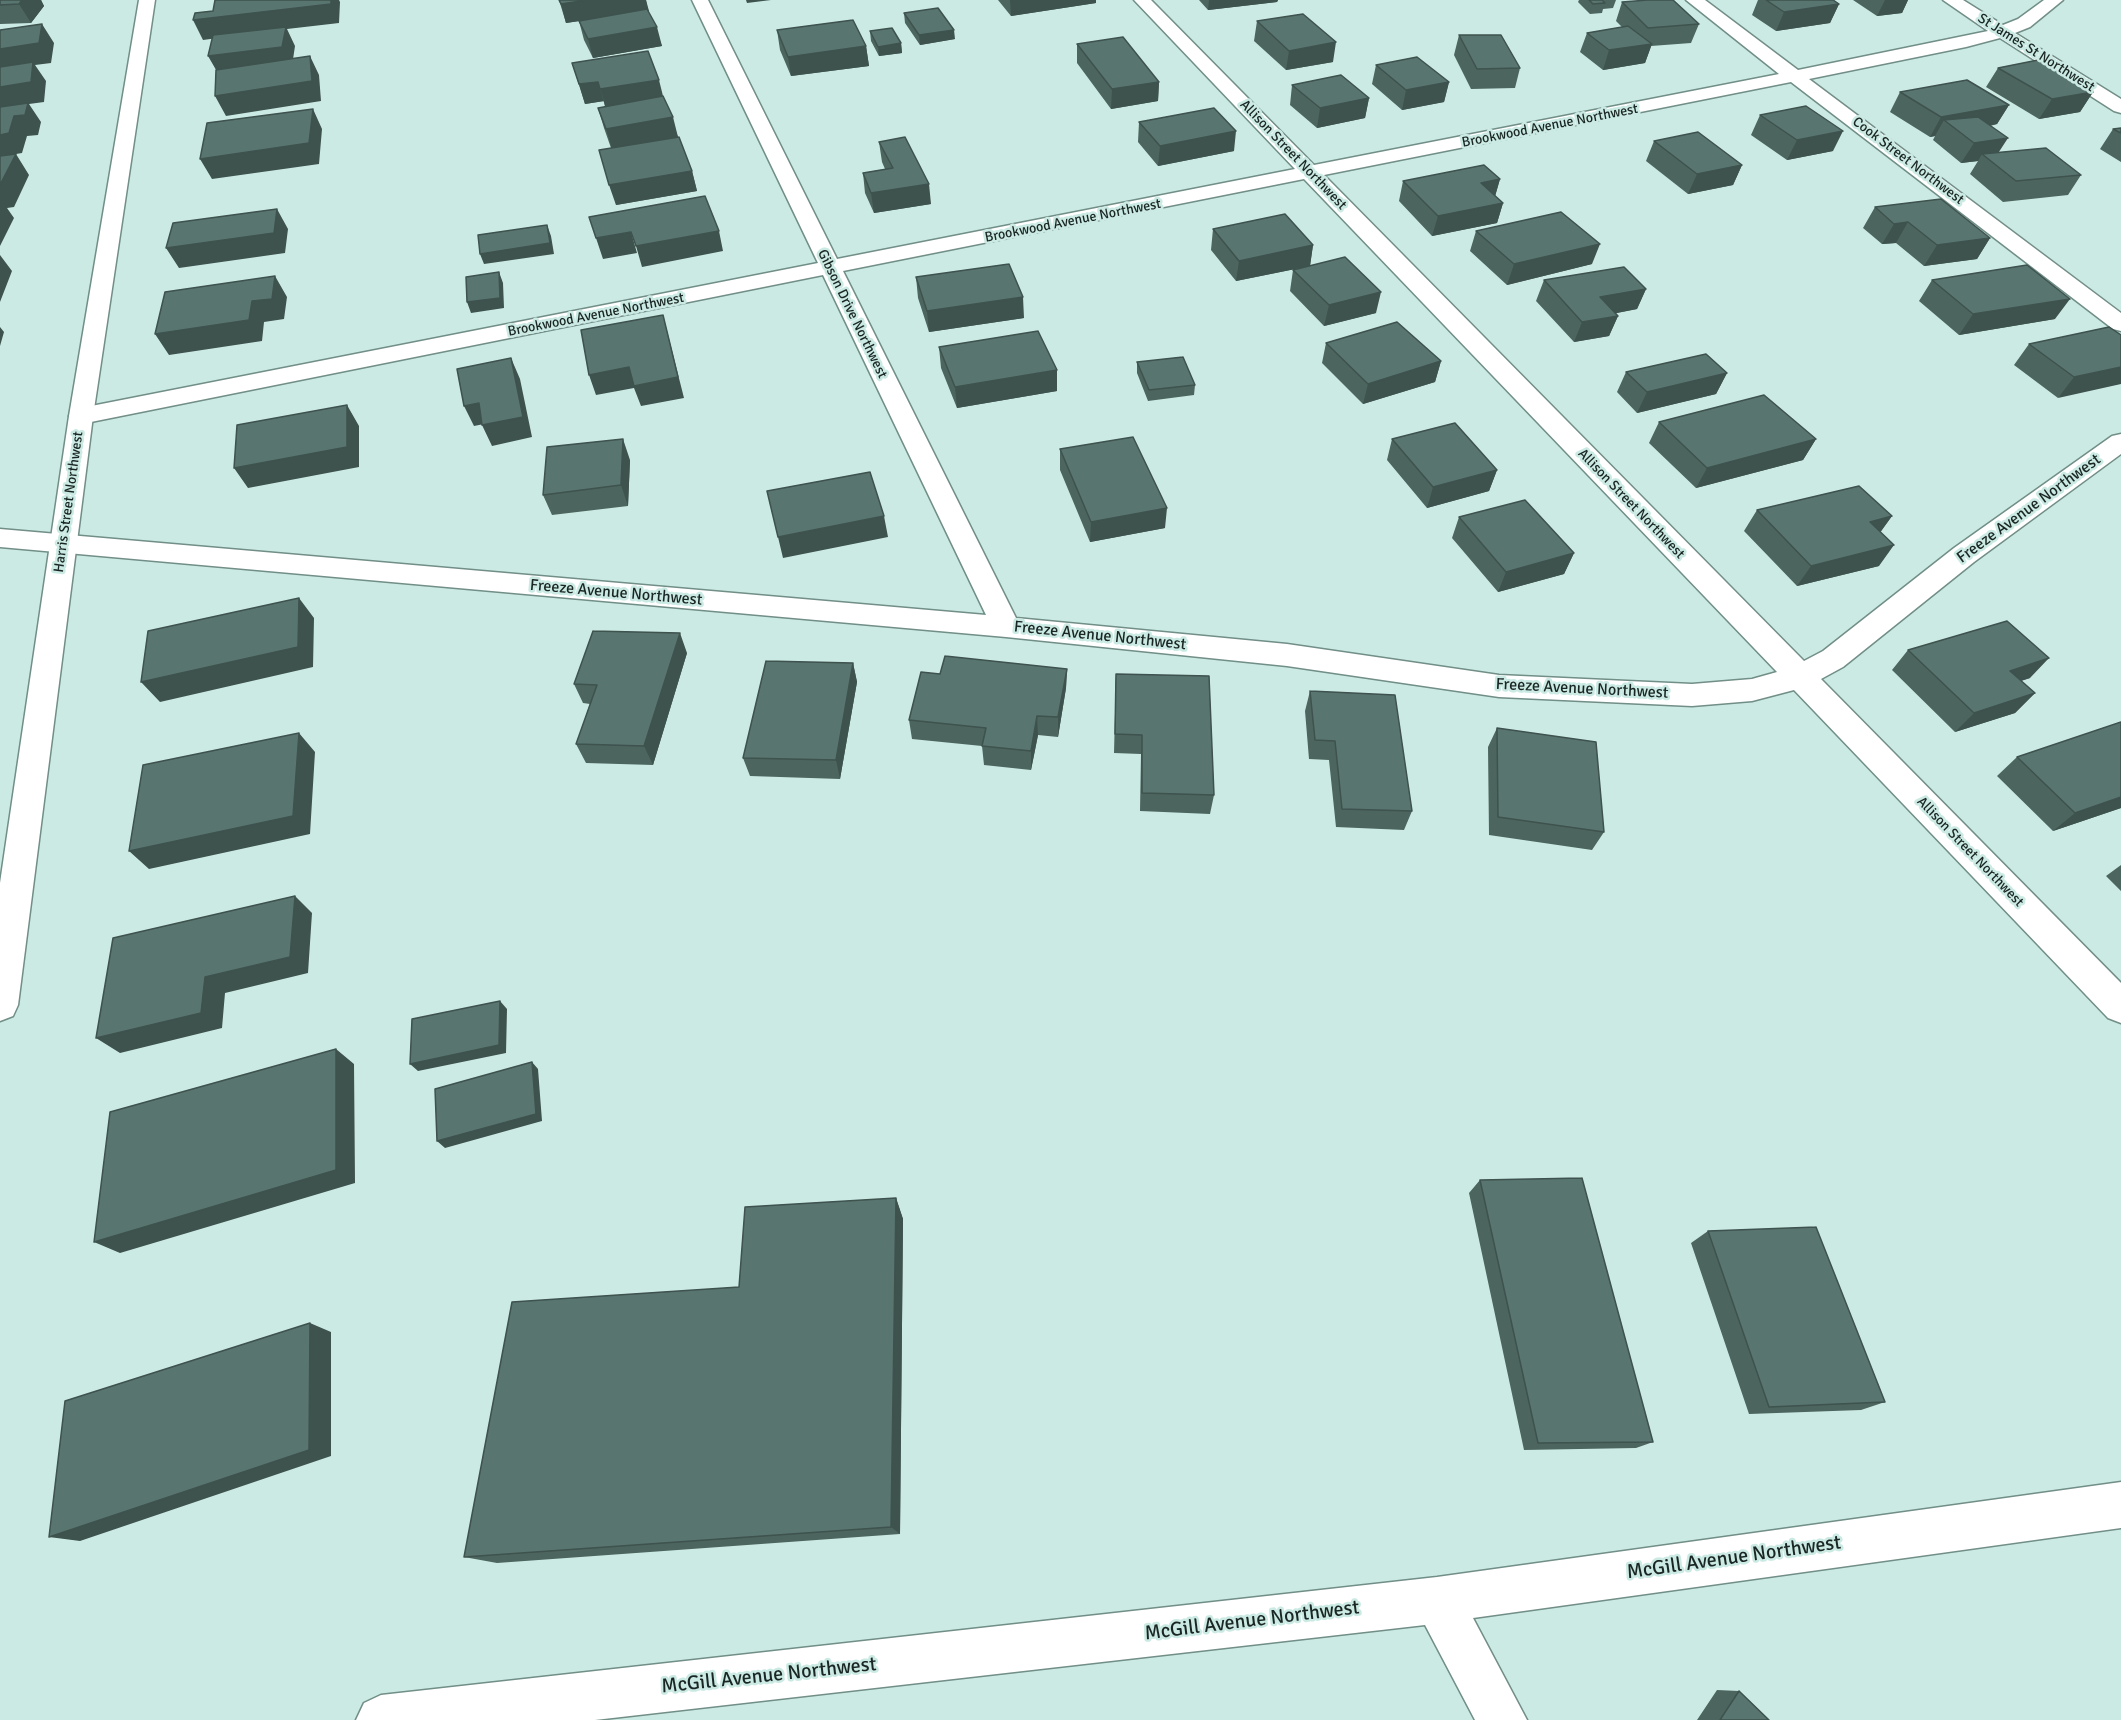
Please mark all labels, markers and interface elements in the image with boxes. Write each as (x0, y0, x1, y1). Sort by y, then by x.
street label: St James St Northwest (1975, 10, 2097, 96)
street label: Allison Street Northwest (1236, 97, 1350, 213)
street label: Brookwood Avenue Northwest (1460, 101, 1640, 151)
street label: Cook Street Northwest (1849, 114, 1967, 208)
street label: Brookwood Avenue Northwest (983, 196, 1163, 246)
street label: Gibson Drive Northwest (814, 247, 890, 381)
street label: Brookwood Avenue Northwest (506, 290, 686, 340)
street label: Harris Street Northwest (51, 430, 87, 574)
street label: Allison Street Northwest (1574, 446, 1688, 562)
street label: Freeze Avenue Northwest (1953, 450, 2105, 568)
street label: Freeze Avenue Northwest (529, 576, 703, 610)
street label: Freeze Avenue Northwest (1013, 617, 1187, 655)
street label: Freeze Avenue Northwest (1495, 675, 1669, 703)
street label: Allison Street Northwest (1913, 794, 2027, 910)
street label: McGill Avenue Northwest (1625, 1531, 1843, 1585)
street label: McGill Avenue Northwest (1143, 1596, 1361, 1646)
street label: McGill Avenue Northwest (660, 1653, 878, 1699)

